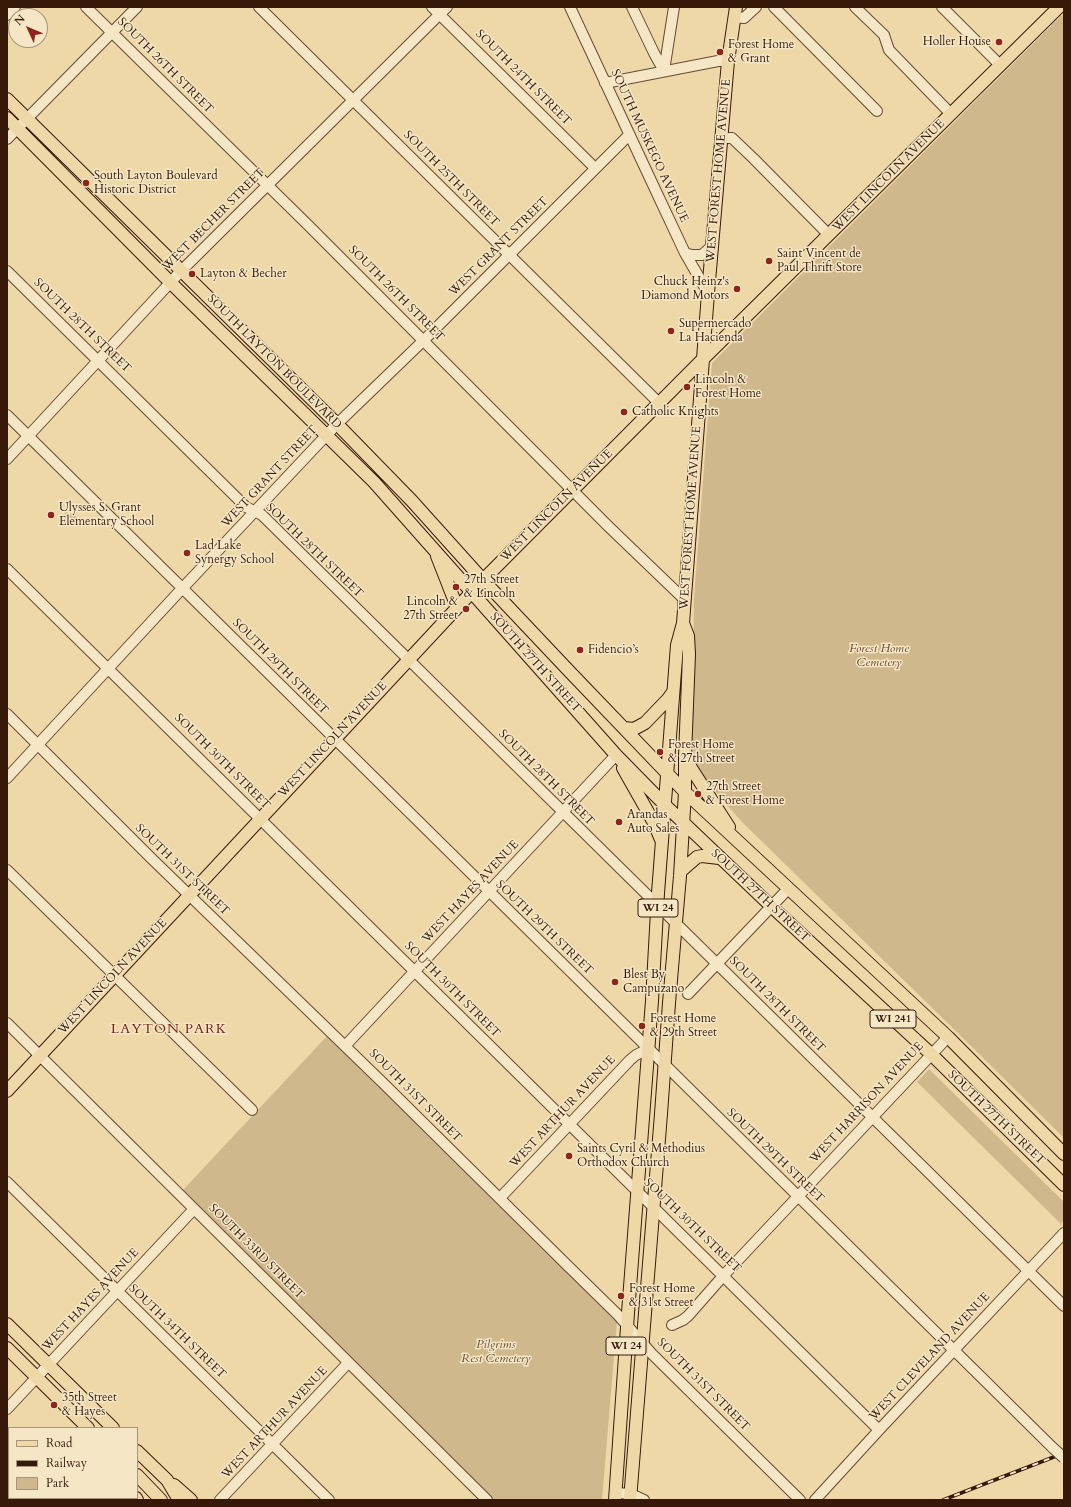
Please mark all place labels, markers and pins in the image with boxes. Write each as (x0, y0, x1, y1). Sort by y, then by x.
place label: Holler House (923, 35, 991, 49)
marker: Holler House (994, 37, 1004, 47)
place label: Forest Home & Grant (728, 38, 794, 66)
marker: Forest Home & Grant (715, 47, 725, 57)
place label: South Layton Boulevard Historic District (94, 169, 218, 197)
marker: South Layton Boulevard Historic District (81, 178, 91, 188)
place label: Saint Vincent de Paul Thrift Store (777, 247, 862, 275)
marker: Saint Vincent de Paul Thrift Store (764, 256, 774, 266)
place label: Layton & Becher (200, 267, 287, 281)
marker: Layton & Becher (187, 269, 197, 279)
place label: Chuck Heinz's Diamond Motors (641, 275, 729, 303)
marker: Chuck Heinz's Diamond Motors (732, 284, 742, 294)
place label: Supermercado La Hacienda (679, 317, 751, 345)
marker: Supermercado La Hacienda (666, 326, 676, 336)
place label: Lincoln & Forest Home (695, 373, 761, 401)
marker: Lincoln & Forest Home (682, 382, 692, 392)
place label: Catholic Knights (632, 405, 719, 419)
marker: Catholic Knights (619, 407, 629, 417)
place label: Ulysses S. Grant Elementary School (59, 501, 154, 529)
marker: Ulysses S. Grant Elementary School (46, 510, 56, 520)
place label: Lad Lake Synergy School (195, 539, 274, 567)
marker: Lad Lake Synergy School (182, 548, 192, 558)
place label: 27th Street & Lincoln (464, 573, 519, 601)
marker: 27th Street & Lincoln (451, 582, 461, 592)
place label: Lincoln & 27th Street (403, 595, 458, 623)
marker: Lincoln & 27th Street (461, 604, 471, 614)
place label: Fidencio’s (588, 643, 639, 657)
marker: Fidencio’s (575, 645, 585, 655)
place label: Forest Home & 27th Street (668, 738, 735, 766)
marker: Forest Home & 27th Street (655, 747, 665, 757)
place label: 27th Street & Forest Home (706, 780, 784, 808)
marker: 27th Street & Forest Home (693, 789, 703, 799)
place label: Arandas Auto Sales (627, 808, 679, 836)
marker: Arandas Auto Sales (614, 817, 624, 827)
place label: Blest By Campuzano (623, 968, 684, 996)
marker: Blest By Campuzano (610, 977, 620, 987)
place label: Forest Home & 29th Street (650, 1012, 717, 1040)
marker: Forest Home & 29th Street (637, 1021, 647, 1031)
place label: Saints Cyril & Methodius Orthodox Church (577, 1142, 705, 1170)
marker: Saints Cyril & Methodius Orthodox Church (564, 1151, 574, 1161)
place label: Forest Home & 31st Street (629, 1282, 695, 1310)
marker: Forest Home & 31st Street (616, 1291, 626, 1301)
place label: 35th Street & Hayes (62, 1391, 117, 1419)
marker: 35th Street & Hayes (49, 1400, 59, 1410)

